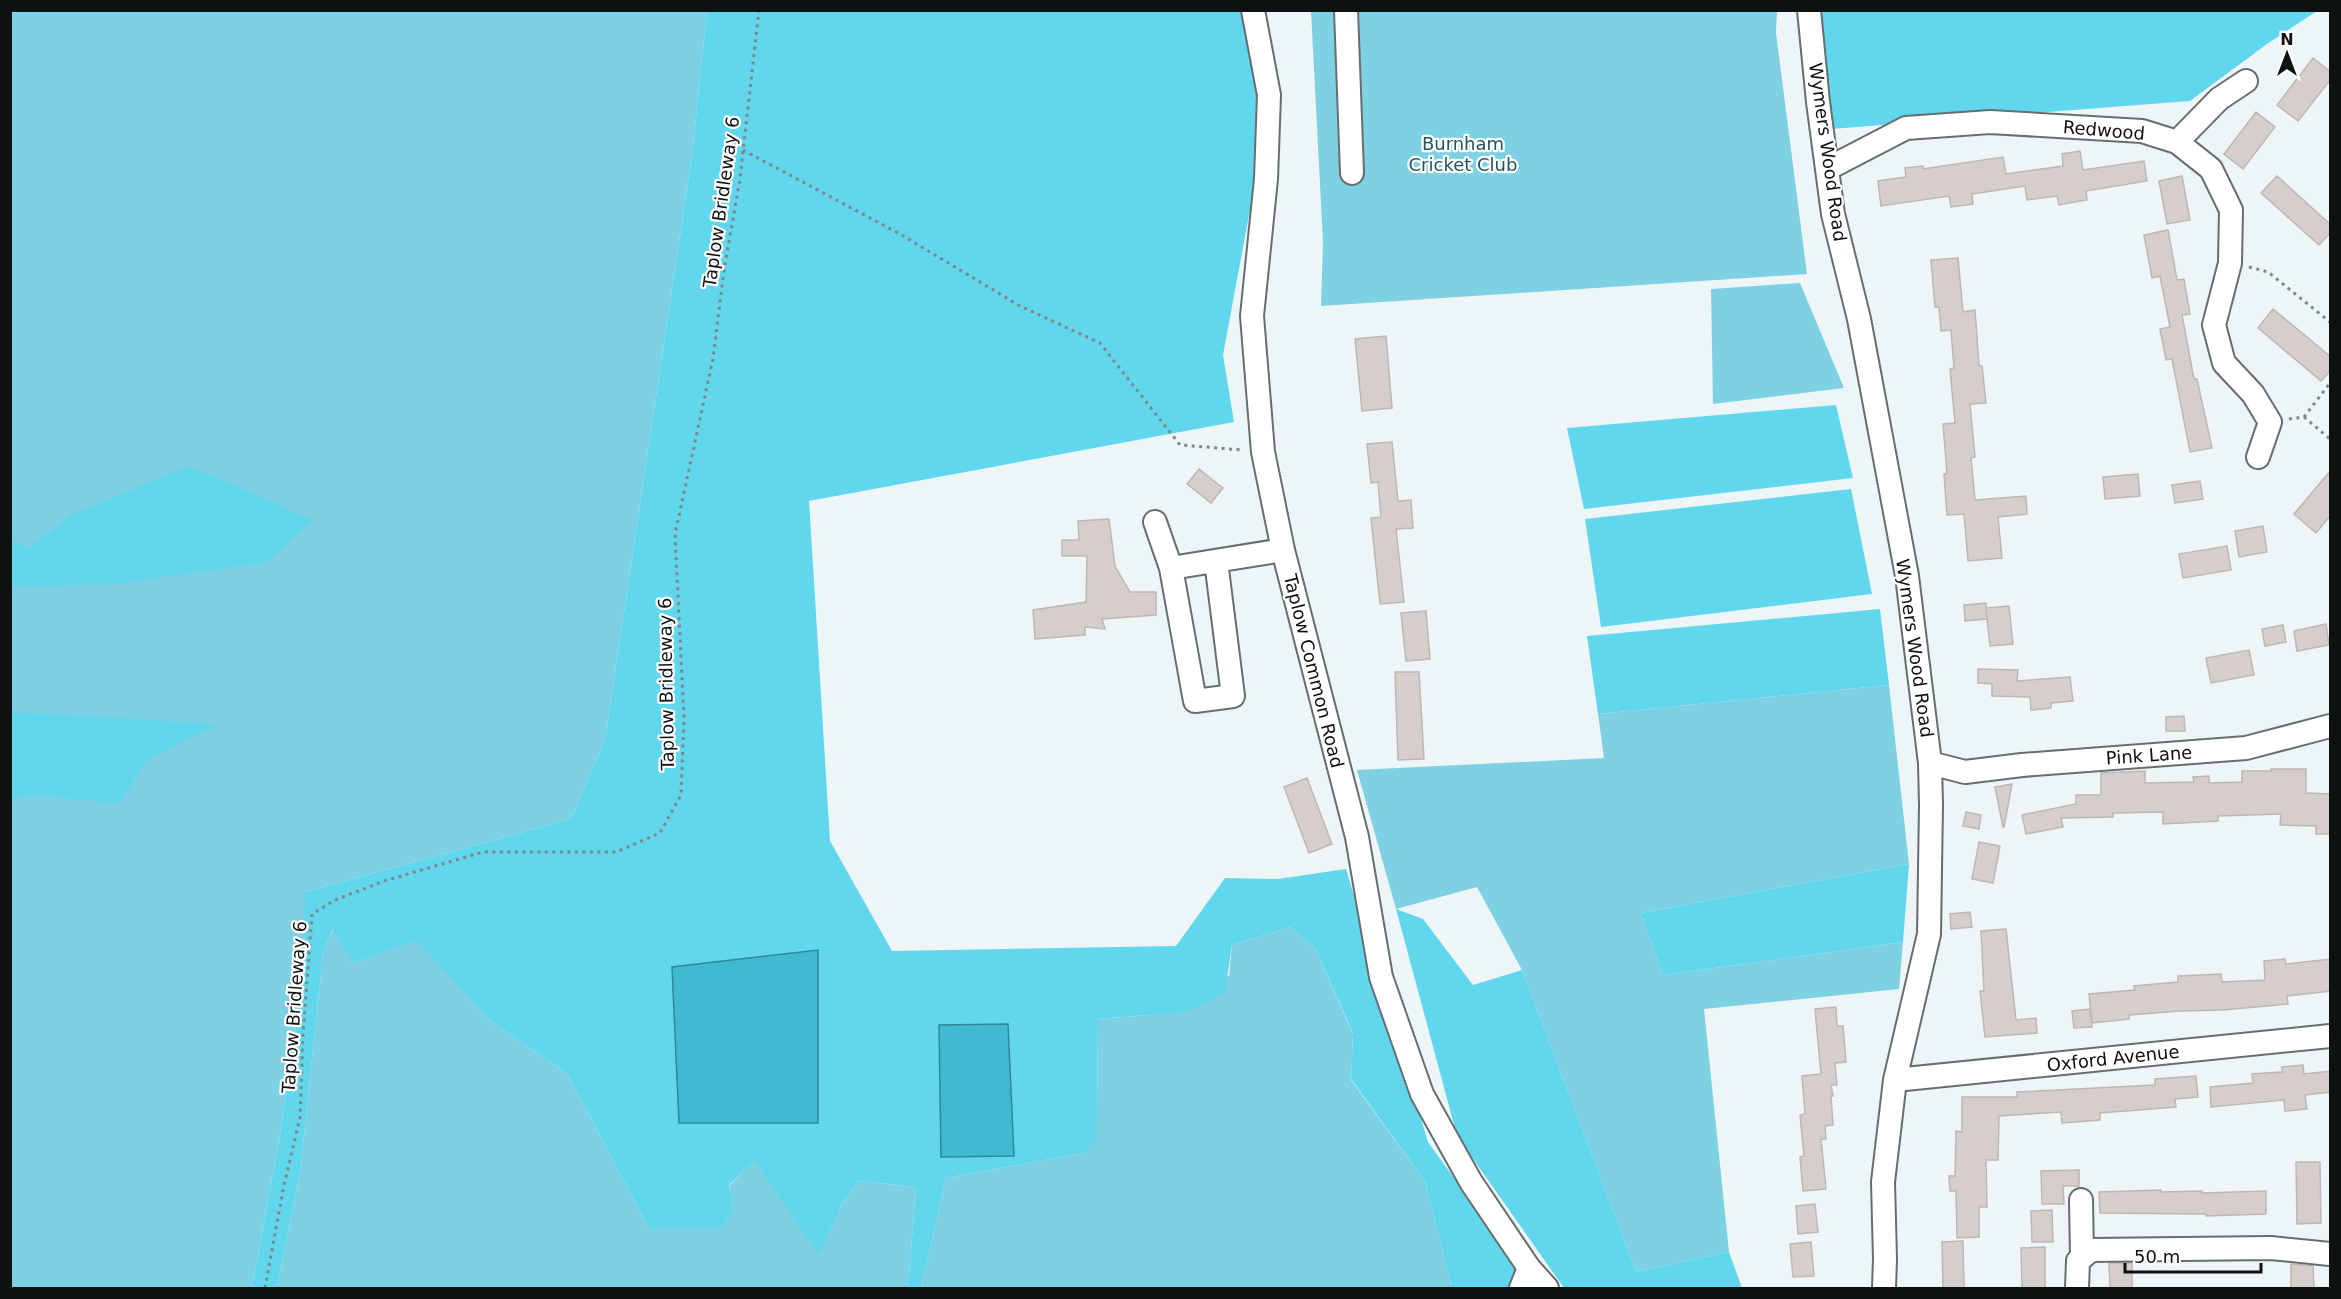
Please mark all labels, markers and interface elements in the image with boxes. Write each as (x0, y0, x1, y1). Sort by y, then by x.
north arrow (2257, 24, 2317, 84)
text: N (2280, 30, 2294, 49)
street label: Wymers Wood Road (1805, 61, 1851, 243)
street label: Taplow Bridleway 6 (698, 115, 743, 290)
street label: Redwood (2062, 116, 2146, 144)
park label: Burnham Cricket Club (1409, 133, 1517, 175)
street label: Wymers Wood Road (1892, 557, 1938, 739)
street label: Taplow Common Road (1280, 571, 1348, 770)
street label: Taplow Bridleway 6 (654, 597, 678, 772)
street label: Pink Lane (2105, 742, 2193, 768)
street label: Taplow Bridleway 6 (277, 920, 311, 1095)
street label: Oxford Avenue (2046, 1041, 2180, 1075)
scale bar (2125, 1236, 2262, 1274)
text: 50 m (2134, 1246, 2180, 1267)

